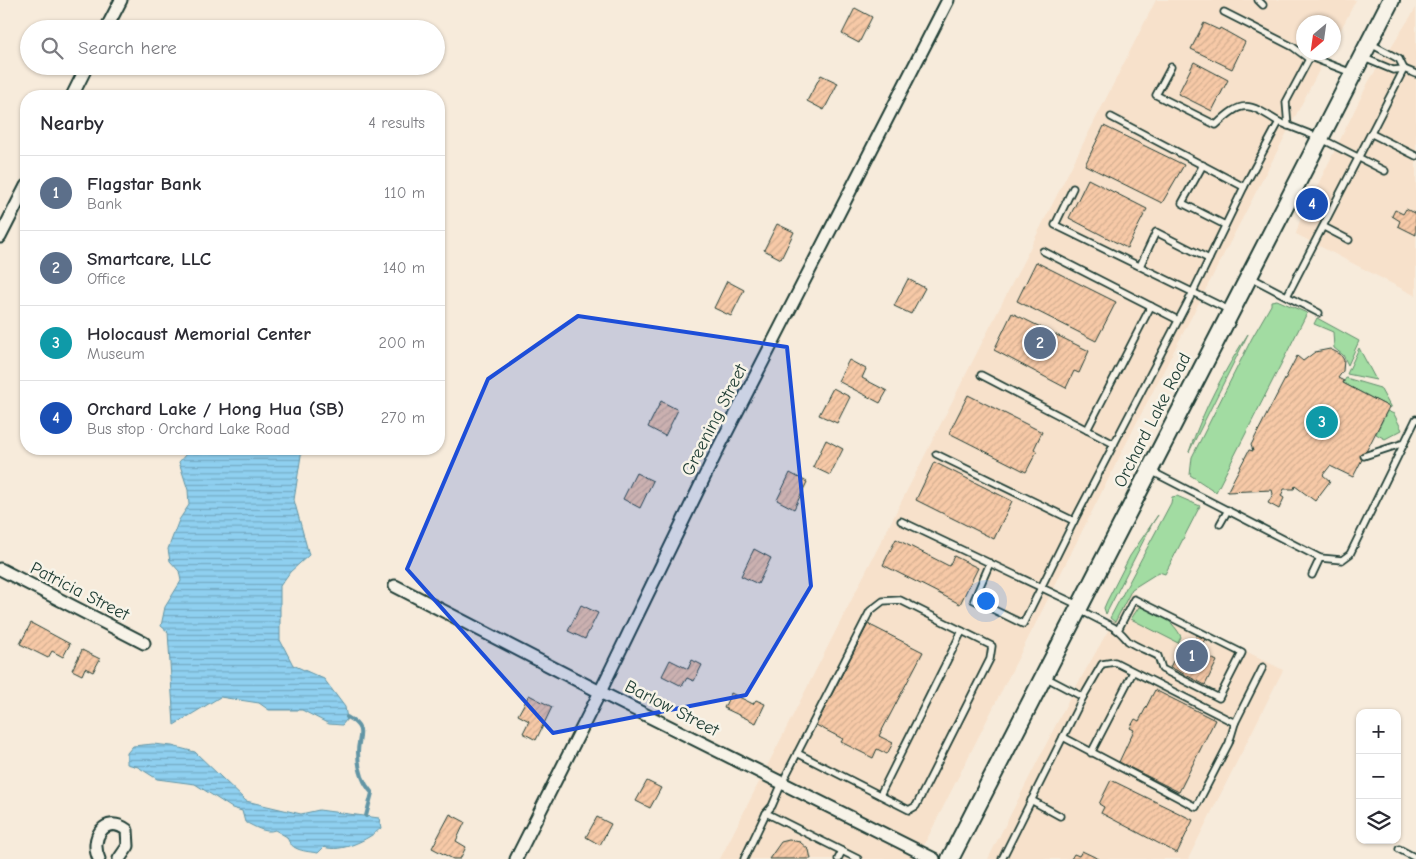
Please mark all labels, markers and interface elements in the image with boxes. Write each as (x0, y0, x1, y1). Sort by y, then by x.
north arrow (1296, 15, 1341, 60)
search box (20, 20, 445, 75)
icon: search (38, 34, 66, 62)
text: Search here (78, 37, 177, 59)
text: Nearby (40, 111, 104, 135)
text: 4 results (368, 114, 425, 132)
text: Flagstar Bank (87, 173, 201, 195)
text: 1 (53, 184, 59, 202)
text: 110 m (384, 184, 425, 202)
pin: 4 (1296, 185, 1328, 223)
text: Bank (87, 195, 122, 213)
text: Smartcare, LLC (87, 248, 211, 270)
text: 2 (52, 259, 60, 277)
text: 140 m (383, 259, 425, 277)
text: Office (87, 270, 126, 288)
text: Holocaust Memorial Center (87, 323, 311, 345)
pin: 2 (1024, 324, 1056, 362)
text: 3 (52, 334, 60, 352)
text: 200 m (379, 334, 425, 352)
text: Museum (87, 345, 145, 363)
street label: Orchard Lake Road (1109, 349, 1195, 491)
street label: Greening Street (677, 360, 752, 480)
text: Orchard Lake / Hong Hua (SB) (87, 398, 344, 420)
pin: 3 (1306, 403, 1338, 441)
text: 4 (52, 409, 60, 427)
text: 270 m (381, 409, 425, 427)
text: Bus stop · Orchard Lake Road (87, 420, 290, 438)
street label: Patricia Street (27, 558, 133, 626)
your location (973, 588, 999, 614)
pin: 1 (1176, 637, 1208, 675)
street label: Barlow Street (621, 676, 723, 742)
map controls (1356, 709, 1401, 844)
button: + (1356, 709, 1401, 754)
button: − (1356, 754, 1401, 799)
button: layers (1356, 799, 1401, 844)

